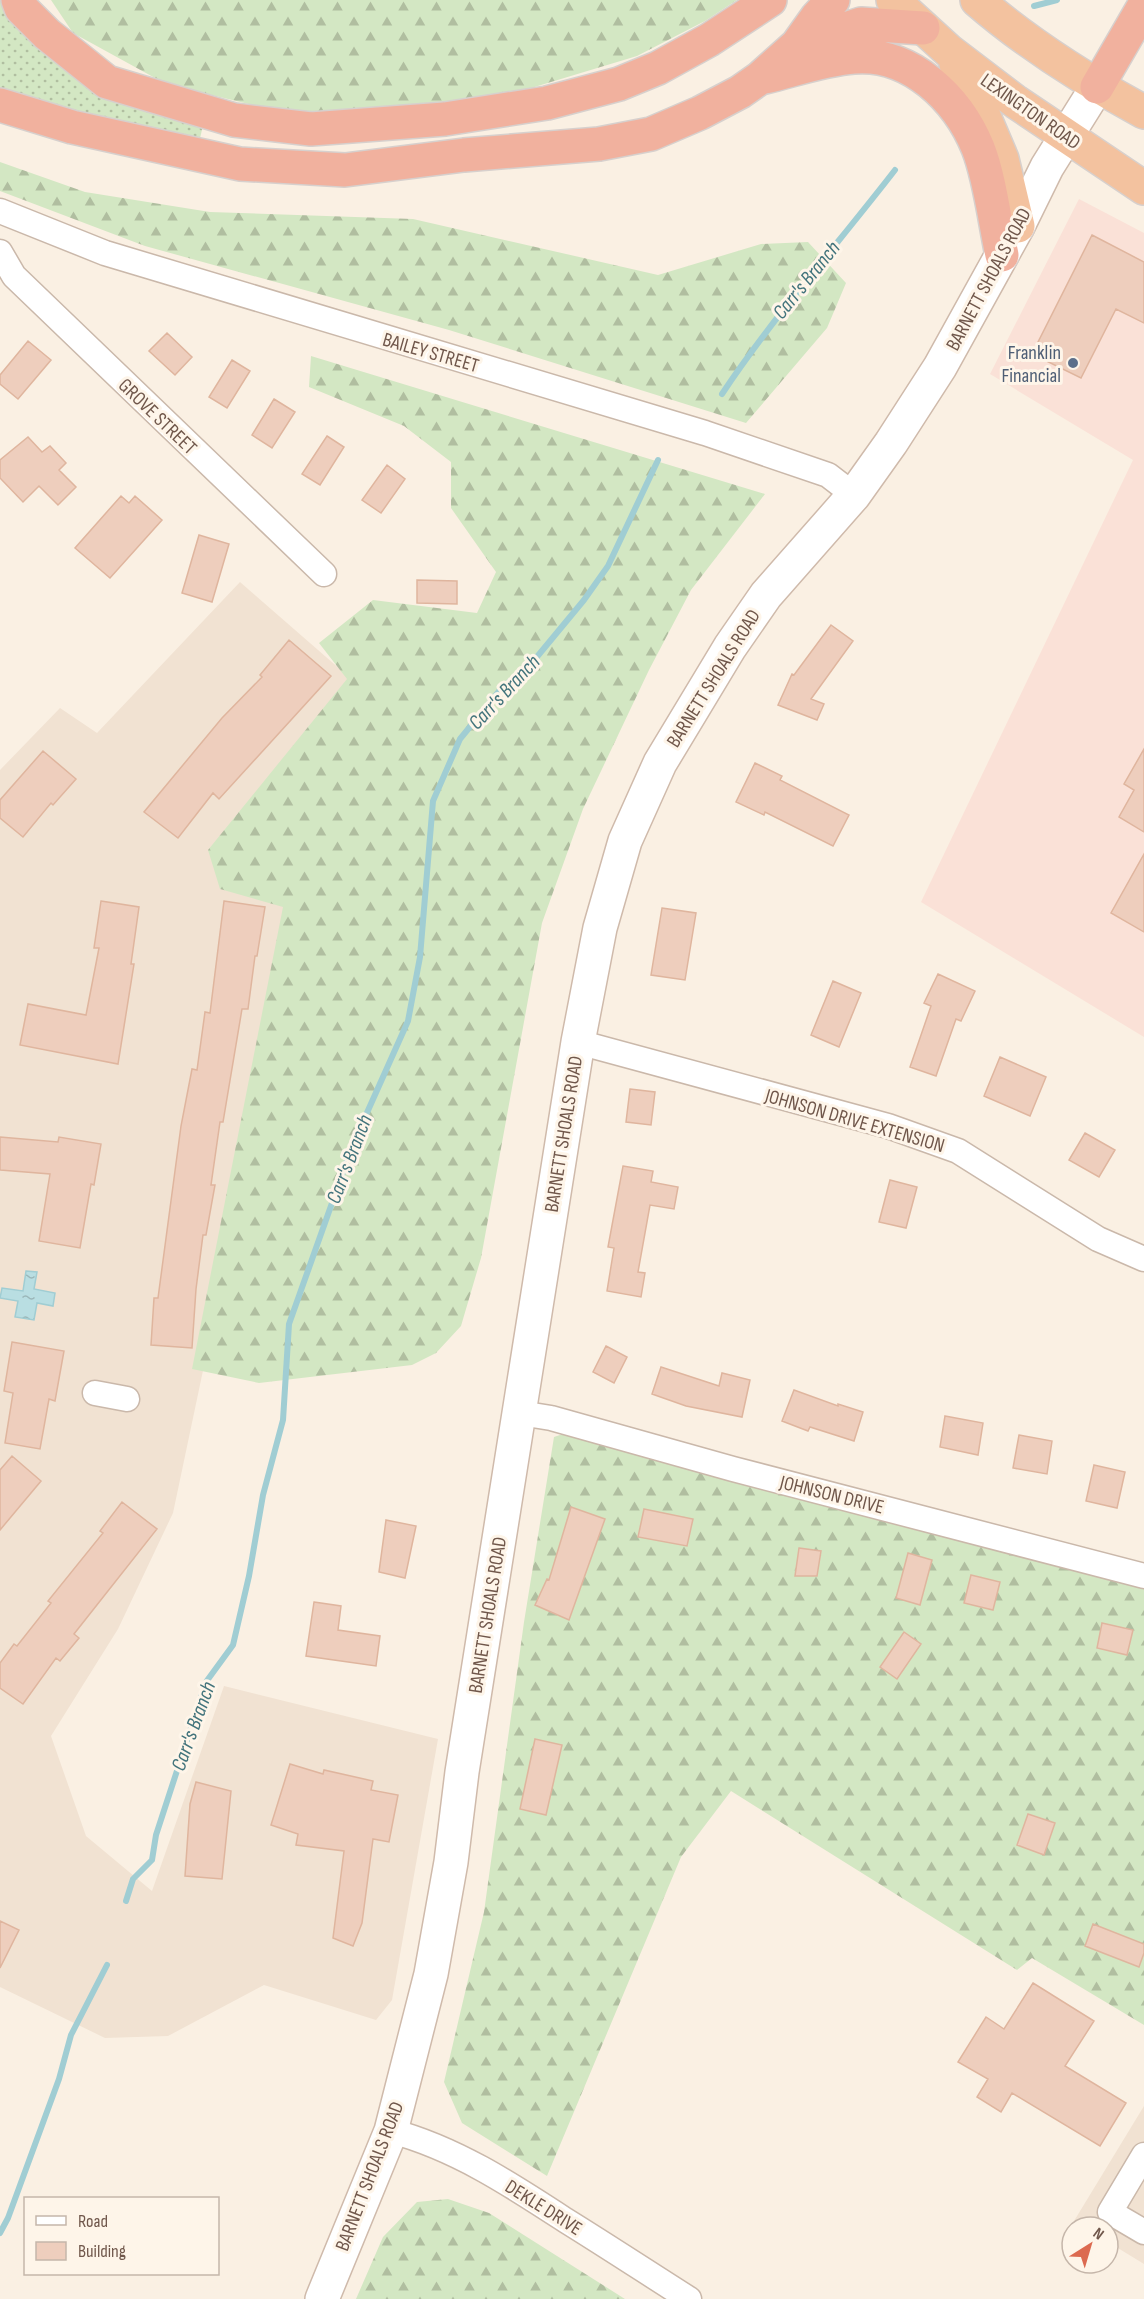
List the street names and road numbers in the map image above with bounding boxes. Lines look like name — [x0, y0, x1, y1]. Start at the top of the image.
street label: LEXINGTON ROAD — [976, 69, 1085, 155]
street label: BARNETT SHOALS ROAD — [941, 204, 1037, 355]
street label: BAILEY STREET — [380, 328, 482, 378]
street label: GROVE STREET — [113, 373, 201, 460]
street label: BARNETT SHOALS ROAD — [662, 605, 766, 752]
street label: BARNETT SHOALS ROAD — [540, 1054, 588, 1214]
street label: JOHNSON DRIVE EXTENSION — [761, 1084, 947, 1158]
street label: JOHNSON DRIVE — [776, 1470, 886, 1519]
street label: BARNETT SHOALS ROAD — [464, 1535, 512, 1695]
street label: BARNETT SHOALS ROAD — [330, 2098, 409, 2254]
street label: DEKLE DRIVE — [501, 2175, 586, 2241]

